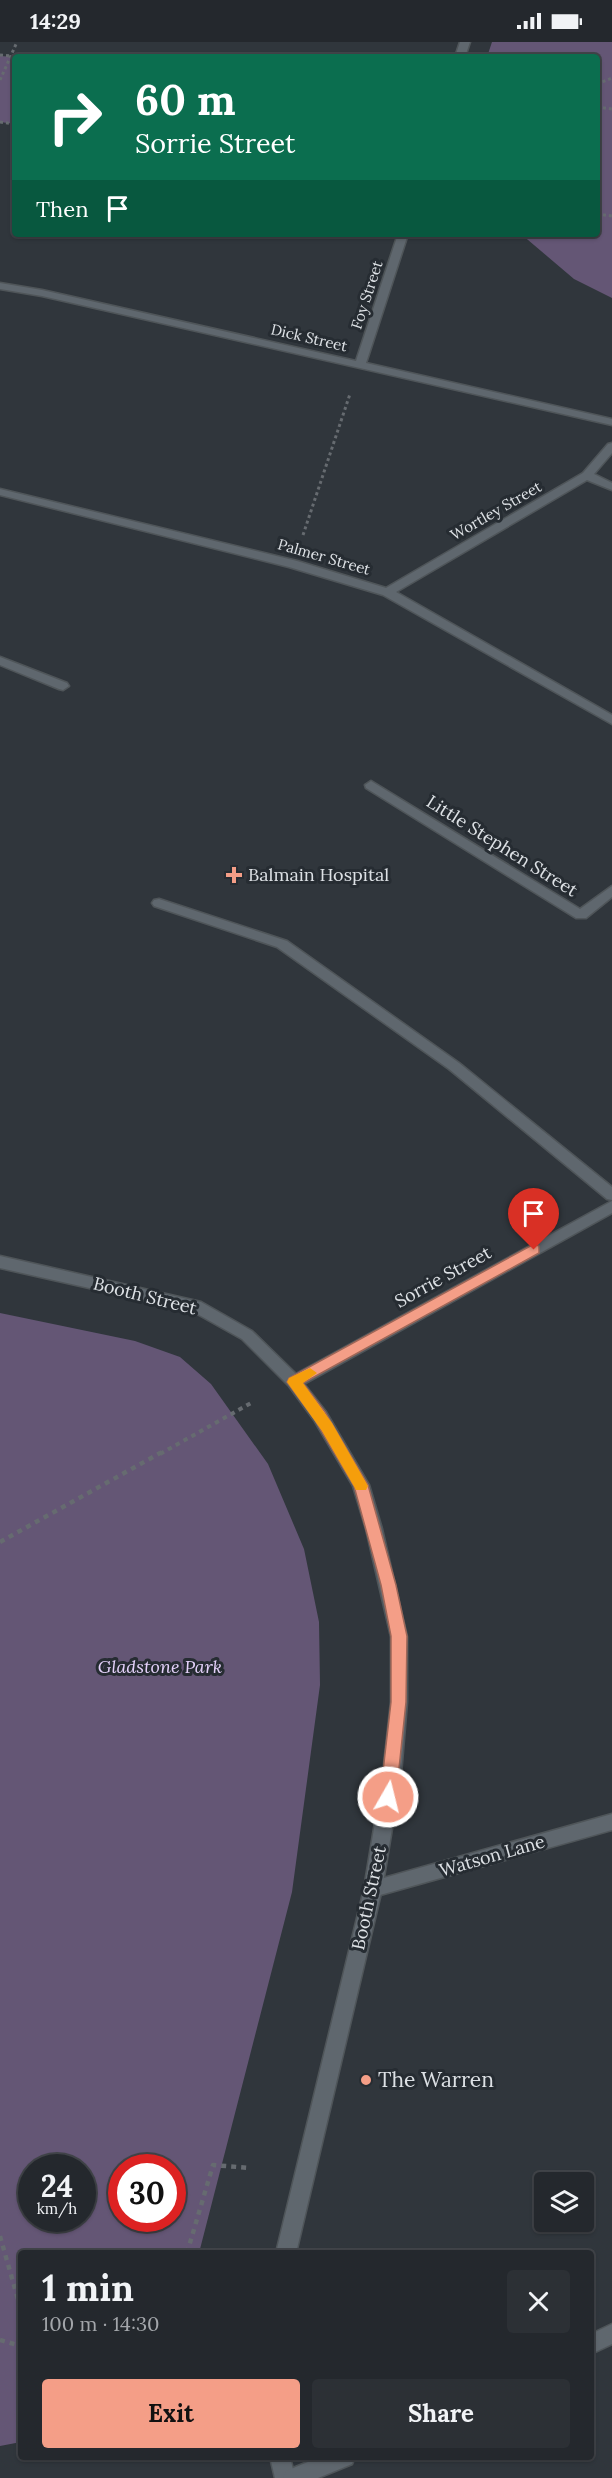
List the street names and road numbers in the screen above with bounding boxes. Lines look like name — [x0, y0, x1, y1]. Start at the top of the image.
street label: Foy Street — [347, 258, 387, 332]
street label: Dick Street — [269, 319, 349, 356]
street label: Wortley Street — [447, 477, 545, 544]
street label: Palmer Street — [276, 534, 373, 579]
street label: Little Stephen Street — [422, 790, 582, 901]
street label: Sorrie Street — [390, 1241, 495, 1313]
street label: Booth Street — [91, 1272, 199, 1319]
street label: Watson Lane — [436, 1829, 547, 1882]
street label: Booth Street — [346, 1844, 391, 1952]

